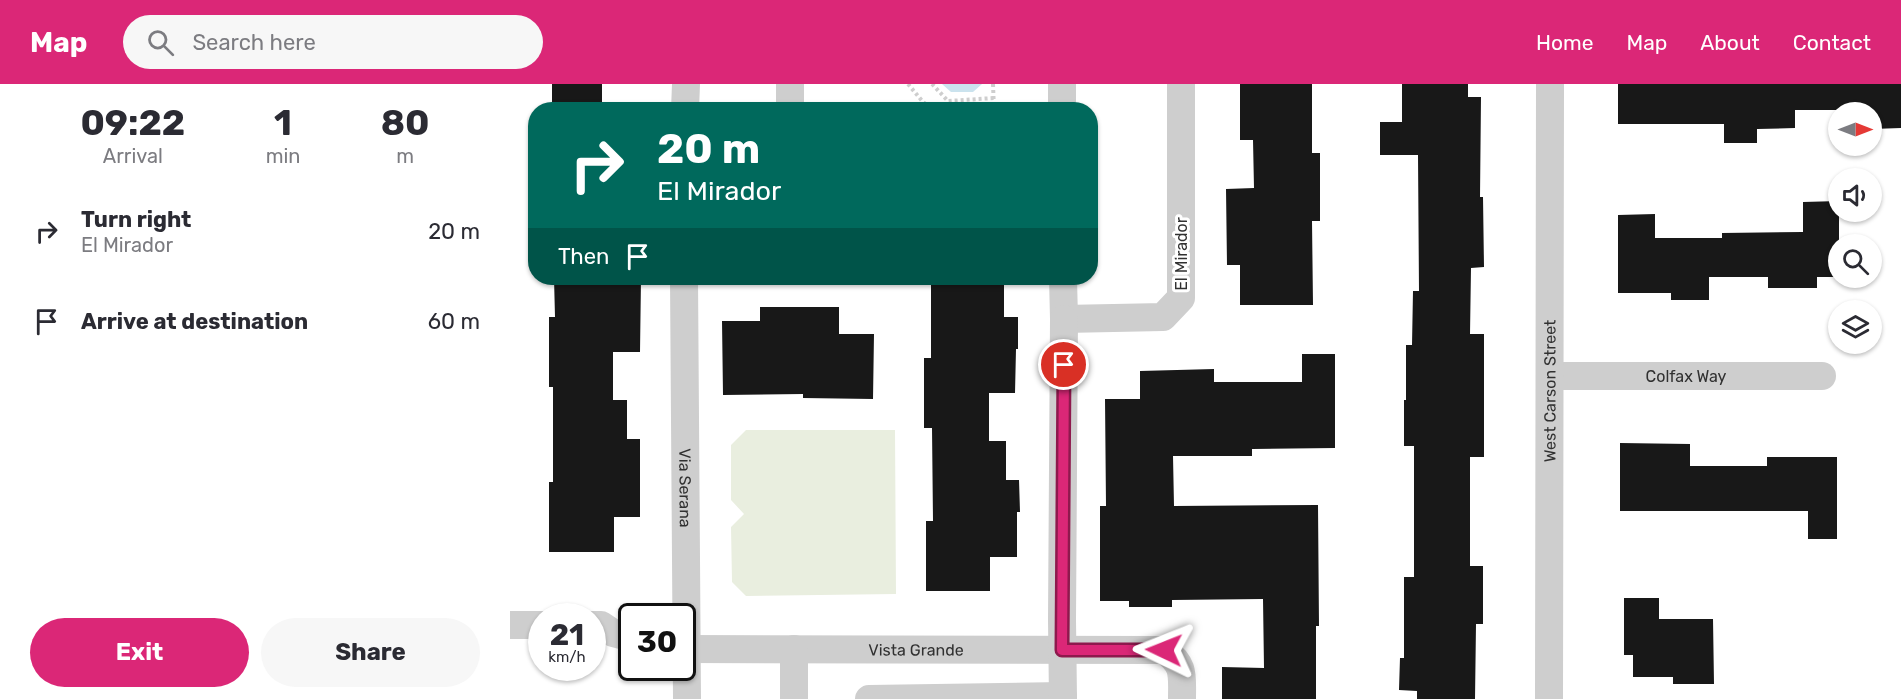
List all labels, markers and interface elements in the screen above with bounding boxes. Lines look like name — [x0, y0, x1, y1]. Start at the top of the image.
search box — [123, 15, 543, 69]
text: Map — [30, 26, 87, 59]
icon: search — [144, 26, 177, 59]
text: Search here — [192, 29, 316, 56]
text: Home — [1536, 30, 1593, 55]
text: Map — [1626, 30, 1667, 55]
text: About — [1700, 30, 1760, 55]
text: Contact — [1793, 30, 1871, 55]
text: 09:22 — [80, 101, 185, 144]
text: 1 — [274, 101, 292, 144]
text: 80 — [381, 101, 430, 144]
north arrow — [1828, 102, 1882, 156]
map controls — [1828, 102, 1882, 354]
text: 20 m — [657, 124, 760, 174]
icon: right — [558, 126, 636, 204]
text: Arrival — [103, 144, 163, 168]
text: min — [266, 144, 300, 168]
text: m — [396, 144, 414, 168]
button: sound — [1828, 168, 1882, 222]
text: El Mirador — [657, 175, 781, 207]
text: Turn right — [81, 206, 191, 233]
icon: right — [30, 215, 63, 248]
street label: El Mirador — [1172, 217, 1191, 291]
text: 20 m — [428, 218, 480, 245]
text: El Mirador — [81, 233, 173, 257]
button: search — [1828, 234, 1882, 288]
icon: arrive — [621, 240, 654, 273]
text: Then — [558, 243, 609, 270]
button: layers — [1828, 300, 1882, 354]
icon: arrive — [30, 305, 63, 338]
text: Arrive at destination — [81, 308, 308, 335]
text: 60 m — [428, 308, 480, 335]
street label: West Carson Street — [1540, 320, 1560, 462]
pin — [1038, 339, 1089, 390]
icon: arrive — [1047, 348, 1080, 381]
street label: Colfax Way — [1646, 367, 1727, 386]
street label: Via Serana — [675, 448, 695, 528]
speed limit sign: 30 — [618, 603, 696, 681]
text: 21 — [550, 617, 584, 653]
button: Exit — [30, 618, 249, 687]
button: Share — [261, 618, 480, 687]
position arrow — [1132, 618, 1196, 682]
street label: Vista Grande — [868, 640, 964, 660]
text: km/h — [548, 648, 586, 666]

